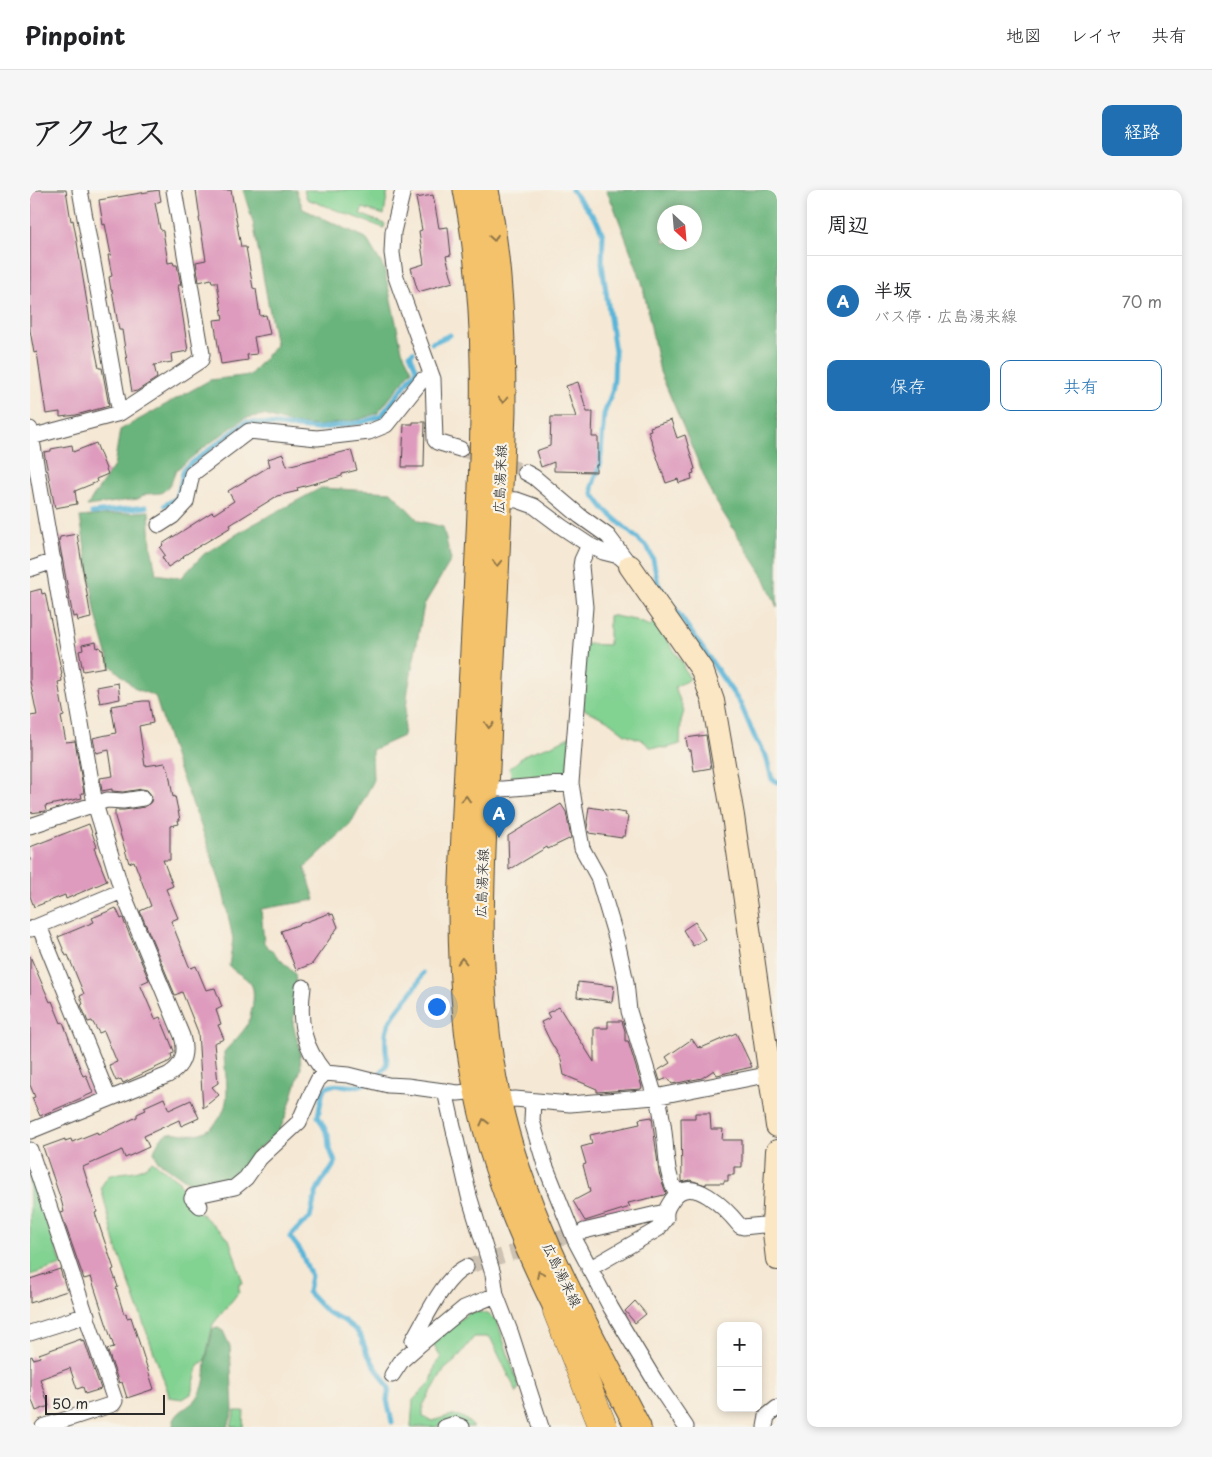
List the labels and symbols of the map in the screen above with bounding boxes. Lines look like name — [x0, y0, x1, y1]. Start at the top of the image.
north arrow — [657, 205, 702, 250]
one-way arrow — [488, 234, 499, 242]
one-way arrow — [498, 396, 508, 404]
street label: 広島湯来線 — [488, 444, 511, 514]
one-way arrow — [491, 559, 502, 567]
one-way arrow — [483, 721, 494, 729]
one-way arrow — [460, 795, 471, 803]
pin: A — [483, 797, 515, 838]
street label: 広島湯来線 — [470, 848, 493, 918]
one-way arrow — [456, 957, 467, 965]
your location — [424, 994, 450, 1020]
one-way arrow — [479, 1117, 490, 1126]
street label: 広島湯来線 — [538, 1239, 587, 1311]
one-way arrow — [536, 1270, 546, 1279]
scale bar — [45, 1392, 165, 1415]

